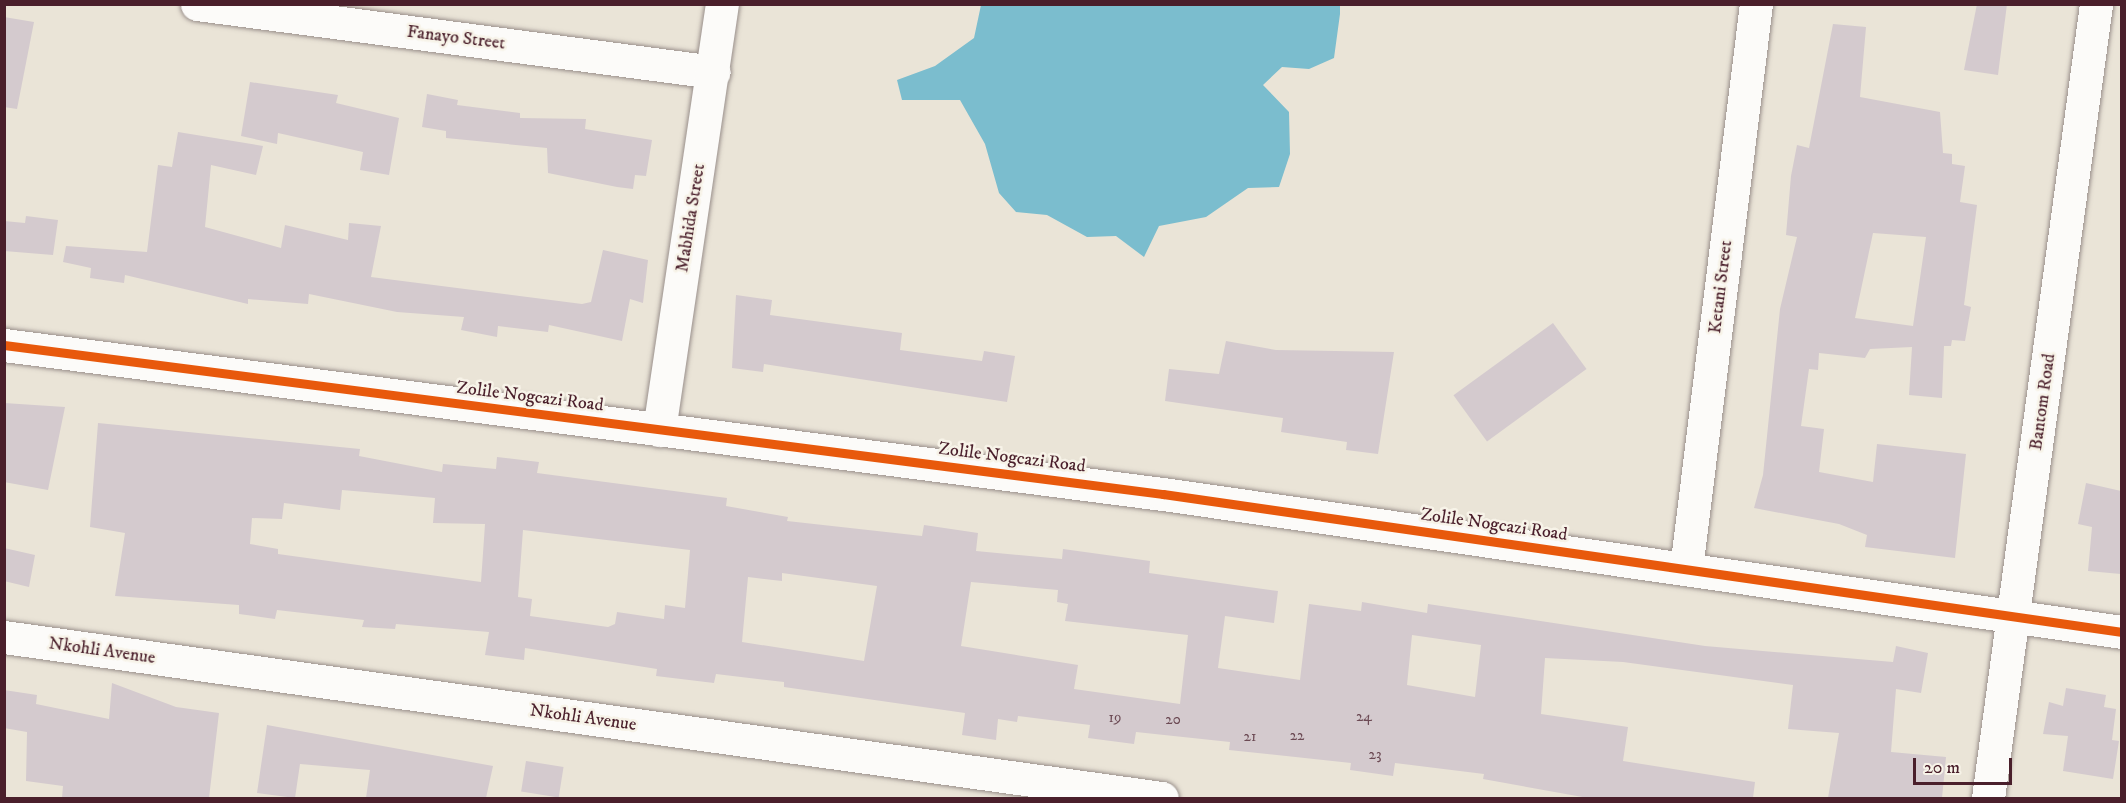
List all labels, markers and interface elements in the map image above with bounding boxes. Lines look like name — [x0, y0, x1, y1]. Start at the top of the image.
street label: Fanayo Street — [406, 21, 506, 55]
street label: Mabhida Street — [672, 162, 710, 274]
street label: Ketani Street — [1705, 239, 1737, 335]
street label: Bantom Road — [2026, 352, 2060, 452]
street label: Zolile Nogcazi Road — [455, 377, 605, 417]
street label: Zolile Nogcazi Road — [937, 438, 1087, 478]
street label: Zolile Nogcazi Road — [1419, 504, 1569, 546]
street label: Nkohli Avenue — [47, 633, 157, 669]
street label: Nkohli Avenue — [528, 700, 638, 736]
house number: 24 — [1356, 708, 1372, 726]
house number: 19 — [1109, 709, 1121, 727]
house number: 20 — [1165, 711, 1181, 729]
house number: 22 — [1290, 727, 1304, 745]
house number: 21 — [1244, 728, 1256, 746]
house number: 23 — [1369, 746, 1381, 764]
scale bar — [1916, 746, 2015, 784]
text: 20 m — [1924, 757, 1960, 779]

